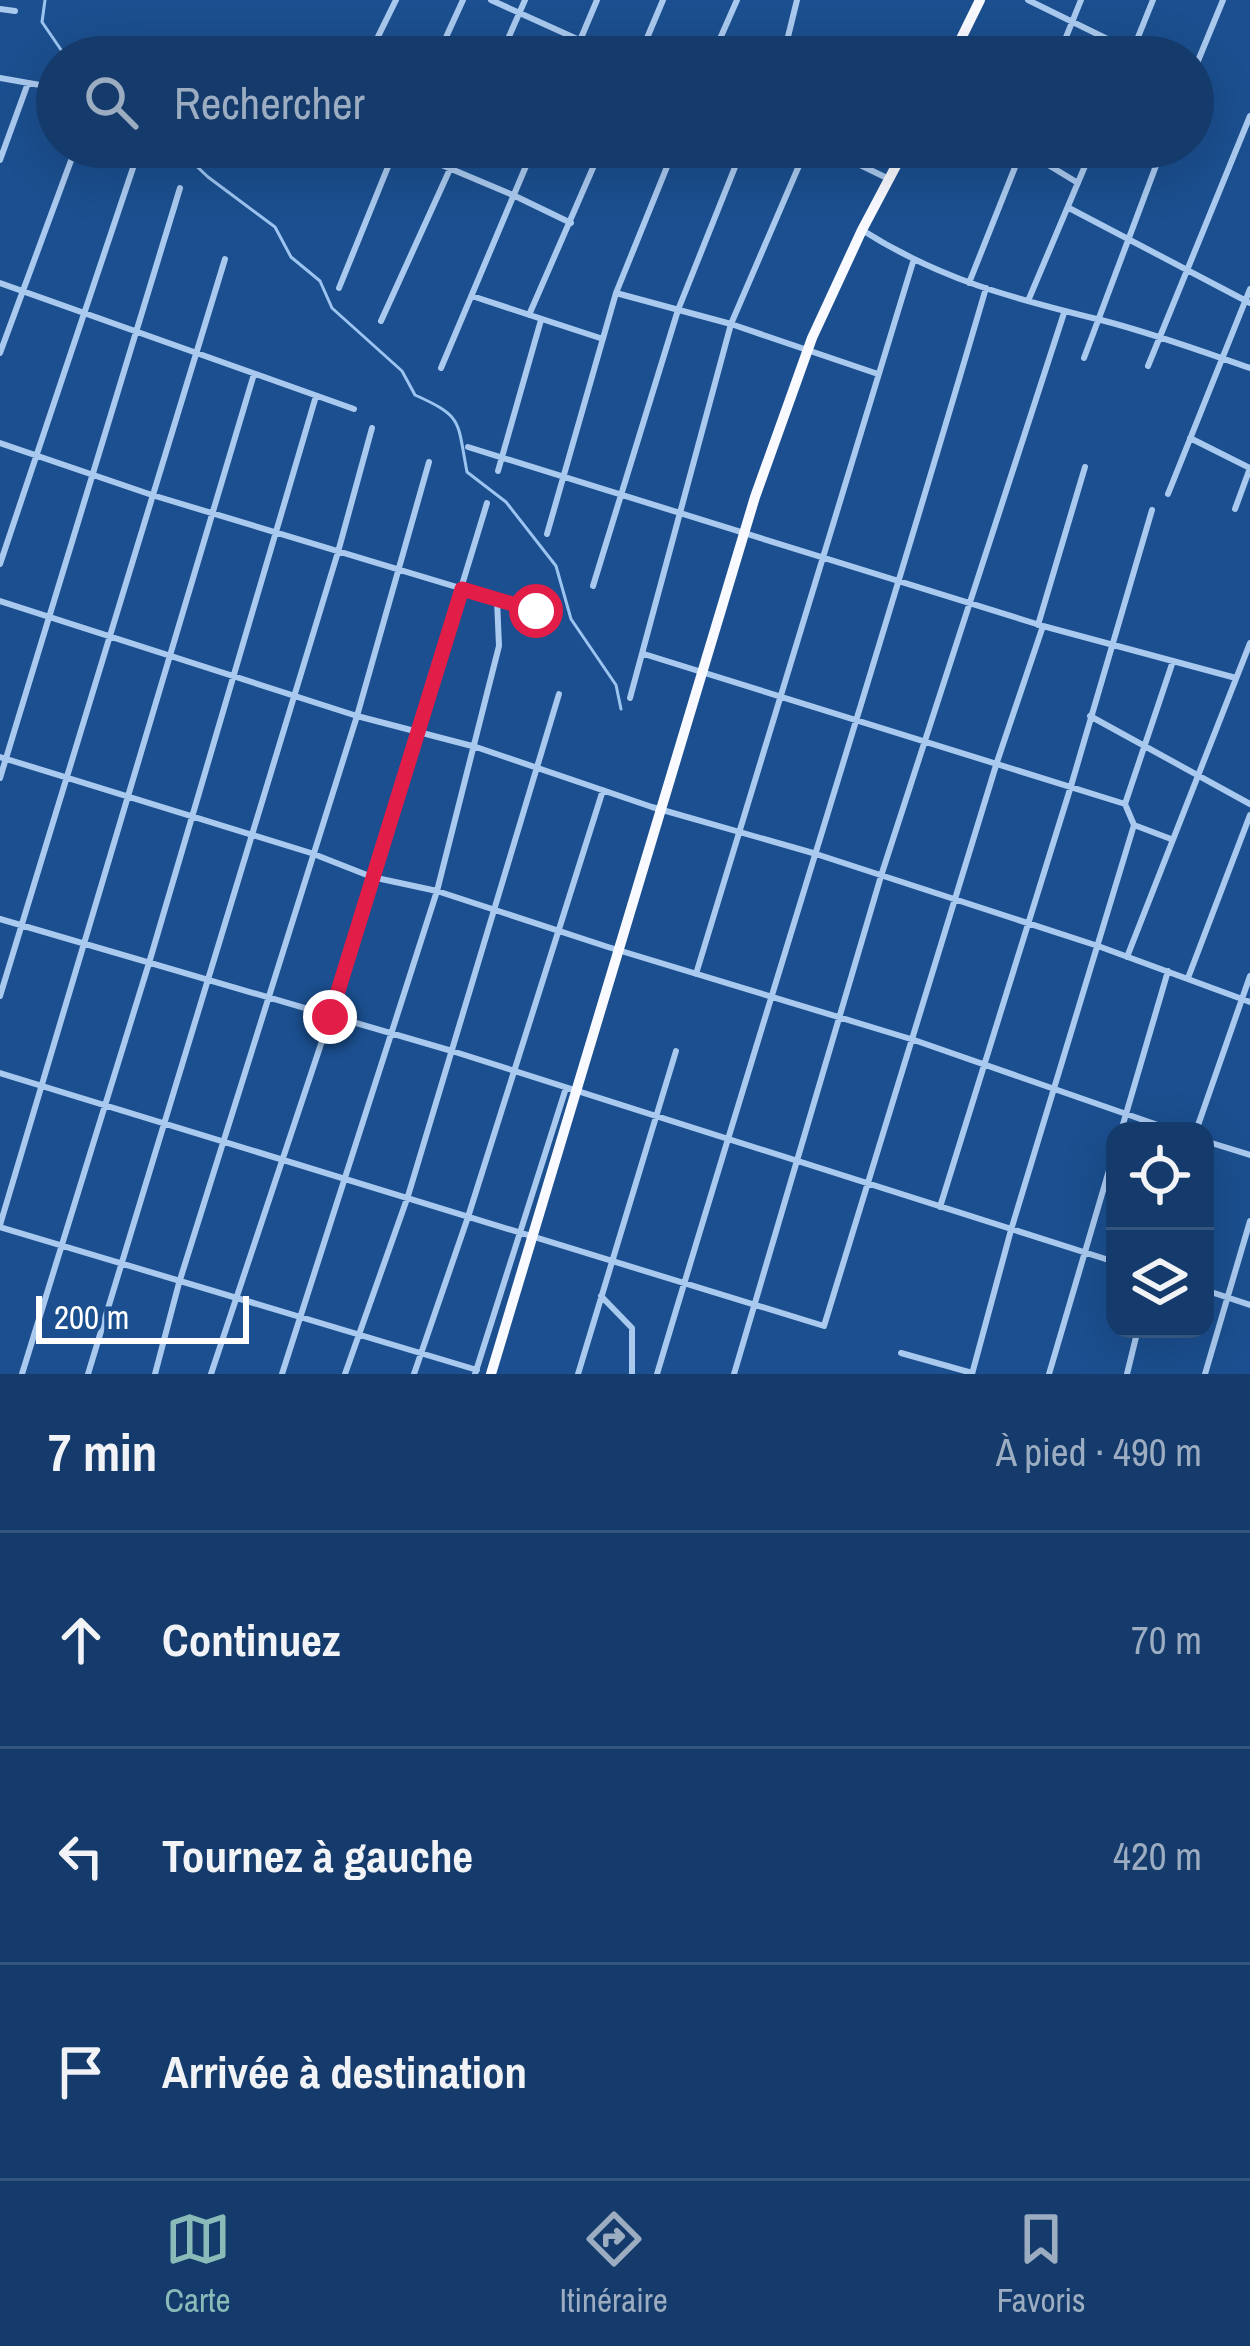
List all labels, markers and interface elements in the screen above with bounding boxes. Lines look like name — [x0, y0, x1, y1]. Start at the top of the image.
search box — [36, 36, 1214, 168]
icon: search — [78, 69, 144, 135]
text: Rechercher — [174, 72, 365, 133]
route start — [509, 584, 563, 638]
route end — [303, 990, 357, 1044]
map controls — [1106, 1122, 1214, 1338]
button: locate — [1106, 1122, 1214, 1230]
button: layers — [1106, 1230, 1214, 1338]
scale bar — [36, 1290, 249, 1343]
text: 200 m — [54, 1295, 129, 1339]
text: 7 min — [48, 1418, 157, 1487]
text: À pied · 490 m — [996, 1426, 1202, 1478]
icon: ahead — [48, 1607, 114, 1673]
text: Continuez — [162, 1609, 340, 1670]
text: 70 m — [1131, 1614, 1202, 1666]
icon: left — [48, 1823, 114, 1889]
text: Tournez à gauche — [162, 1825, 473, 1886]
text: 420 m — [1113, 1830, 1202, 1882]
icon: arrive — [48, 2039, 114, 2105]
text: Arrivée à destination — [162, 2041, 527, 2102]
tab: Carte — [164, 2206, 231, 2322]
tab: Itinéraire — [559, 2206, 668, 2322]
tab: Favoris — [997, 2206, 1086, 2322]

